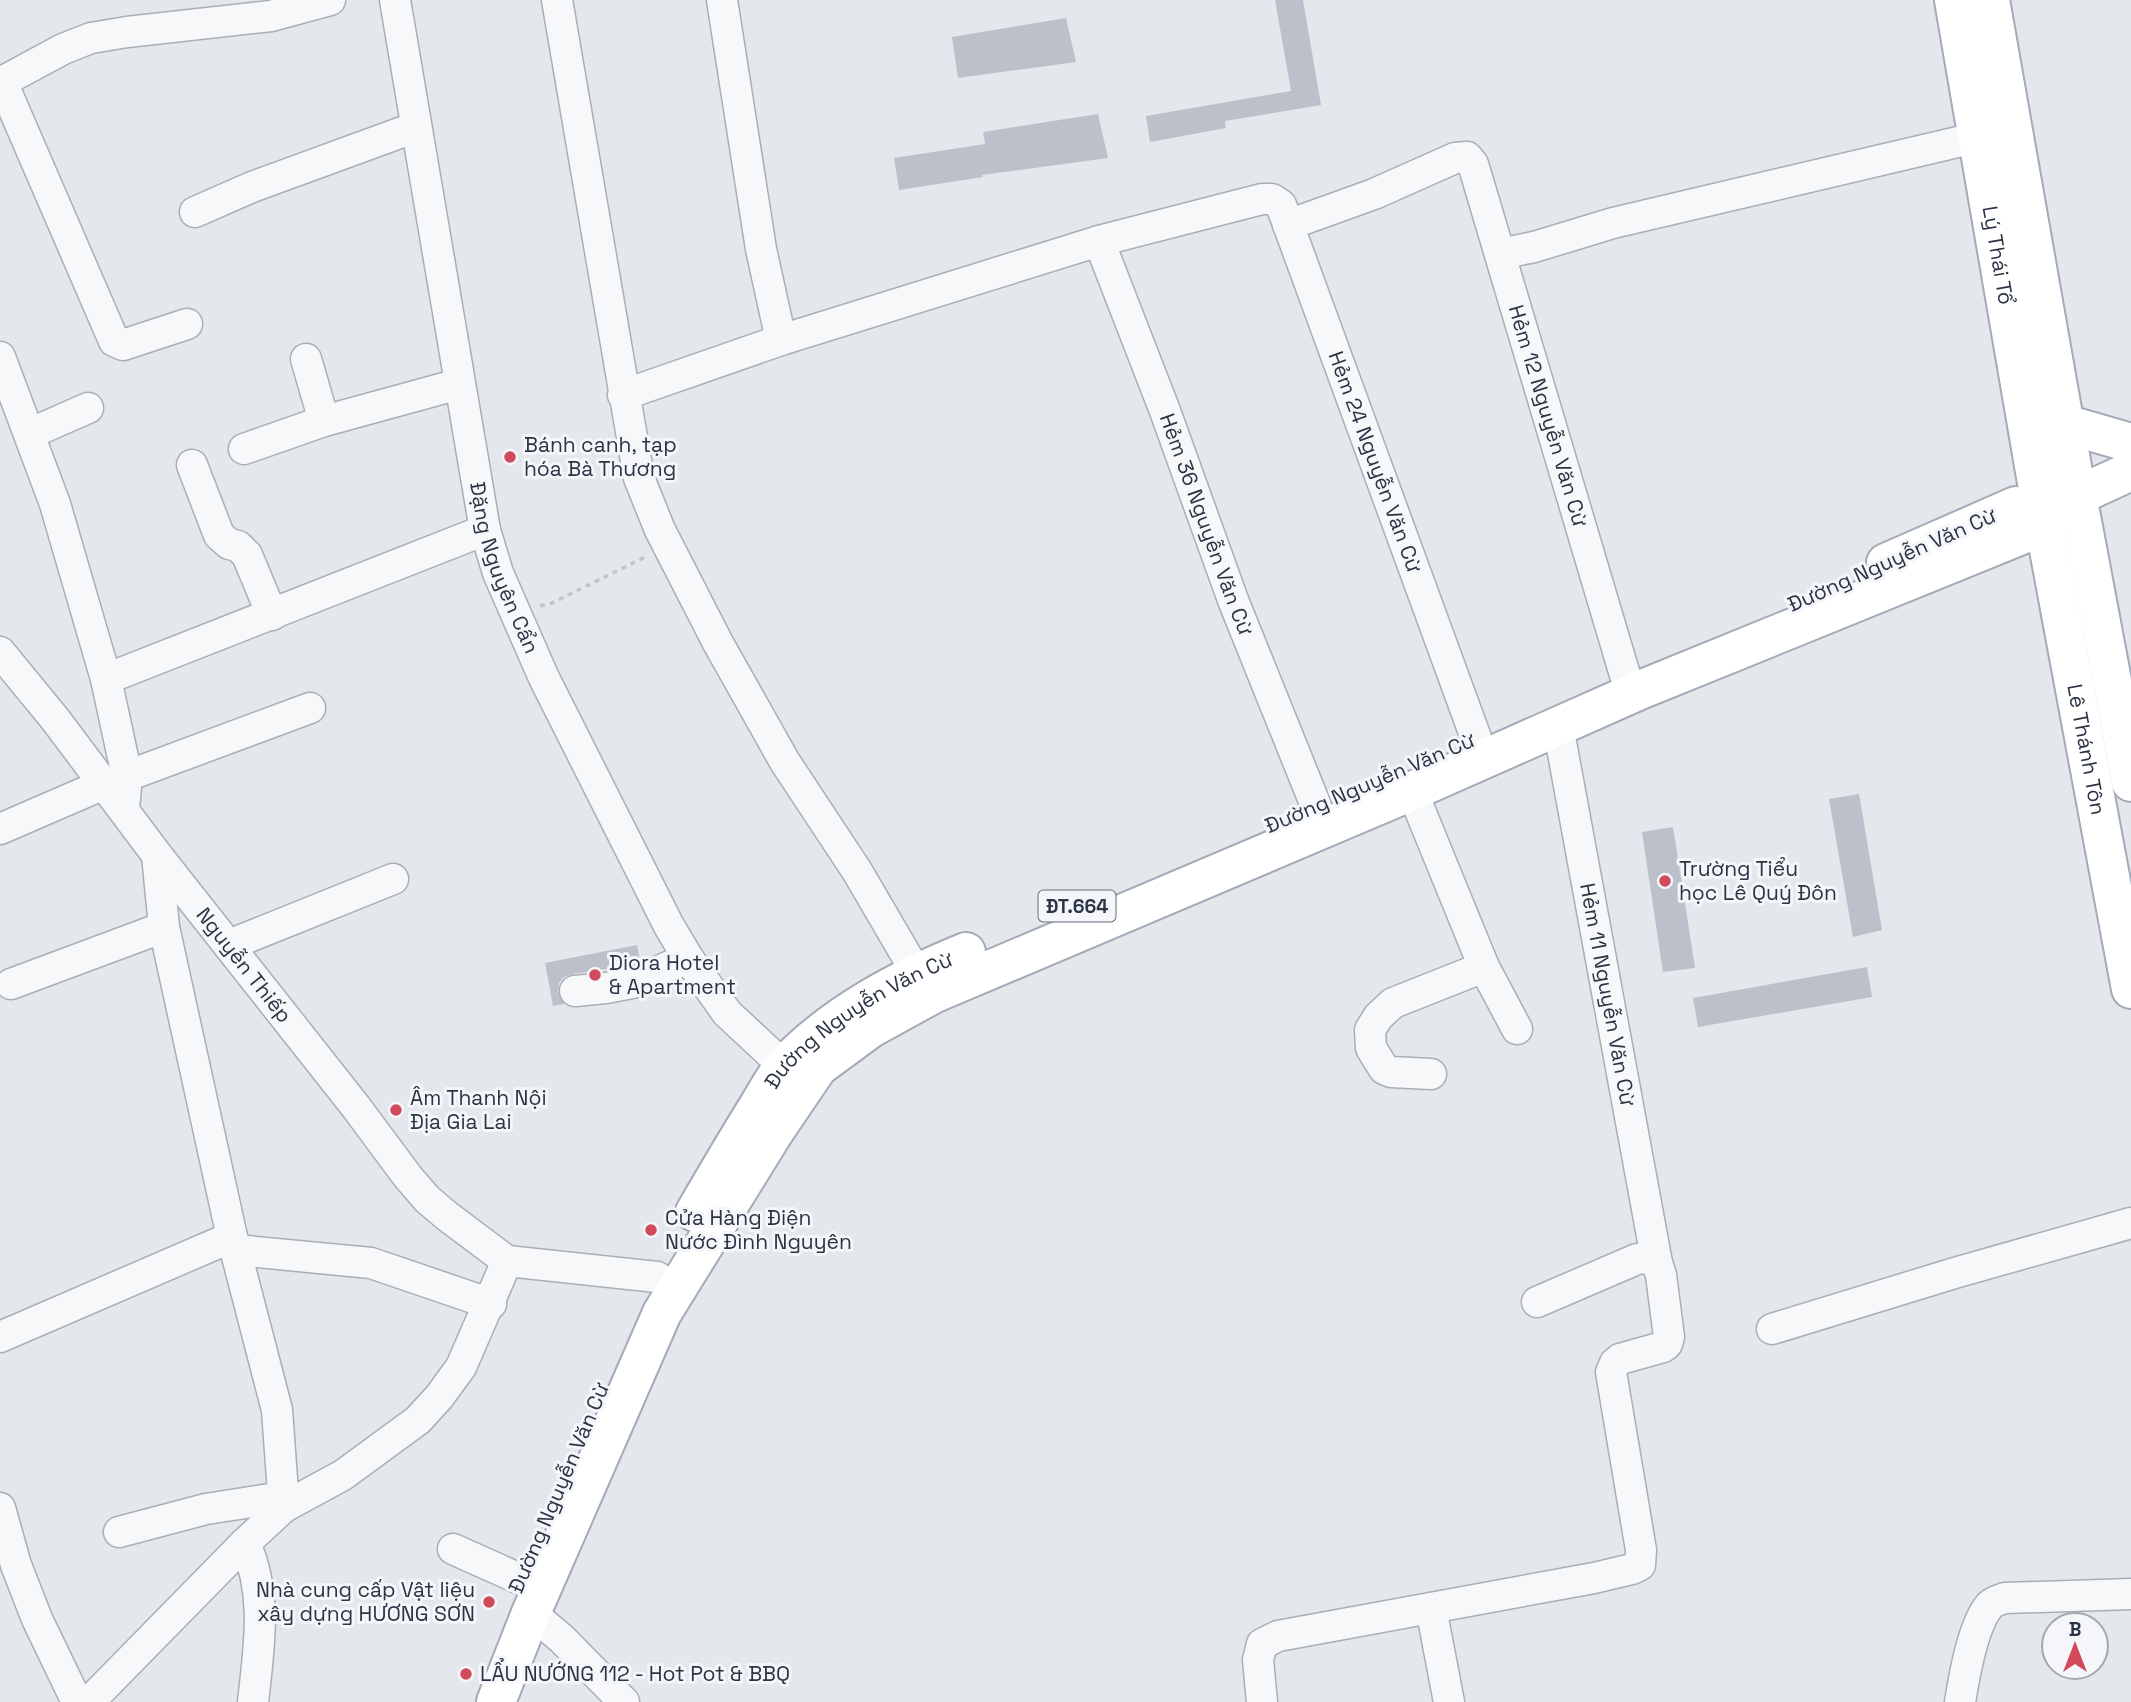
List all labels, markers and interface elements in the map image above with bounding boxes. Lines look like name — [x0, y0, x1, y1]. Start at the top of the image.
street label: Lý Thái Tổ — [1977, 204, 2020, 307]
street label: Hẻm 12 Nguyễn Văn Cừ — [1503, 301, 1594, 530]
street label: Hẻm 24 Nguyễn Văn Cừ — [1323, 347, 1428, 576]
street label: Hẻm 36 Nguyễn Văn Cừ — [1154, 410, 1260, 639]
place label: Bánh canh, tạp hóa Bà Thương — [524, 431, 677, 482]
marker: Bánh canh, tạp hóa Bà Thương — [502, 449, 518, 465]
street label: Đặng Nguyên Cẩn — [464, 480, 546, 657]
street label: Đường Nguyễn Văn Cừ — [1783, 501, 2001, 618]
street label: Lê Thánh Tôn — [2061, 682, 2112, 817]
street label: Đường Nguyễn Văn Cừ — [1261, 726, 1479, 839]
place label: Trường Tiểu học Lê Quý Đôn — [1679, 855, 1837, 906]
marker: Trường Tiểu học Lê Quý Đôn — [1657, 873, 1673, 889]
street label: Hẻm 11 Nguyễn Văn Cừ — [1574, 881, 1642, 1108]
road number: ĐT.664 — [1038, 890, 1116, 922]
street label: Nguyễn Thiếp — [190, 902, 298, 1028]
street label: Đường Nguyễn Văn Cừ — [758, 945, 957, 1093]
place label: Diora Hotel & Apartment — [609, 949, 736, 1000]
marker: Diora Hotel & Apartment — [587, 967, 603, 983]
place label: Âm Thanh Nội Địa Gia Lai — [410, 1084, 547, 1135]
marker: Âm Thanh Nội Địa Gia Lai — [388, 1102, 404, 1118]
place label: Cửa Hàng Điện Nước Đình Nguyên — [665, 1204, 852, 1255]
marker: Cửa Hàng Điện Nước Đình Nguyên — [643, 1222, 659, 1238]
street label: Đường Nguyễn Văn Cừ — [502, 1379, 615, 1597]
place label: Nhà cung cấp Vật liệu xây dựng HƯƠNG SƠN — [256, 1576, 475, 1627]
marker: Nhà cung cấp Vật liệu xây dựng HƯƠNG SƠN — [481, 1594, 497, 1610]
north arrow — [2040, 1611, 2110, 1681]
text: B — [2069, 1617, 2081, 1642]
place label: LẨU NƯỚNG 112 - Hot Pot & BBQ — [480, 1657, 790, 1687]
marker: LẨU NƯỚNG 112 - Hot Pot & BBQ — [458, 1666, 474, 1682]

